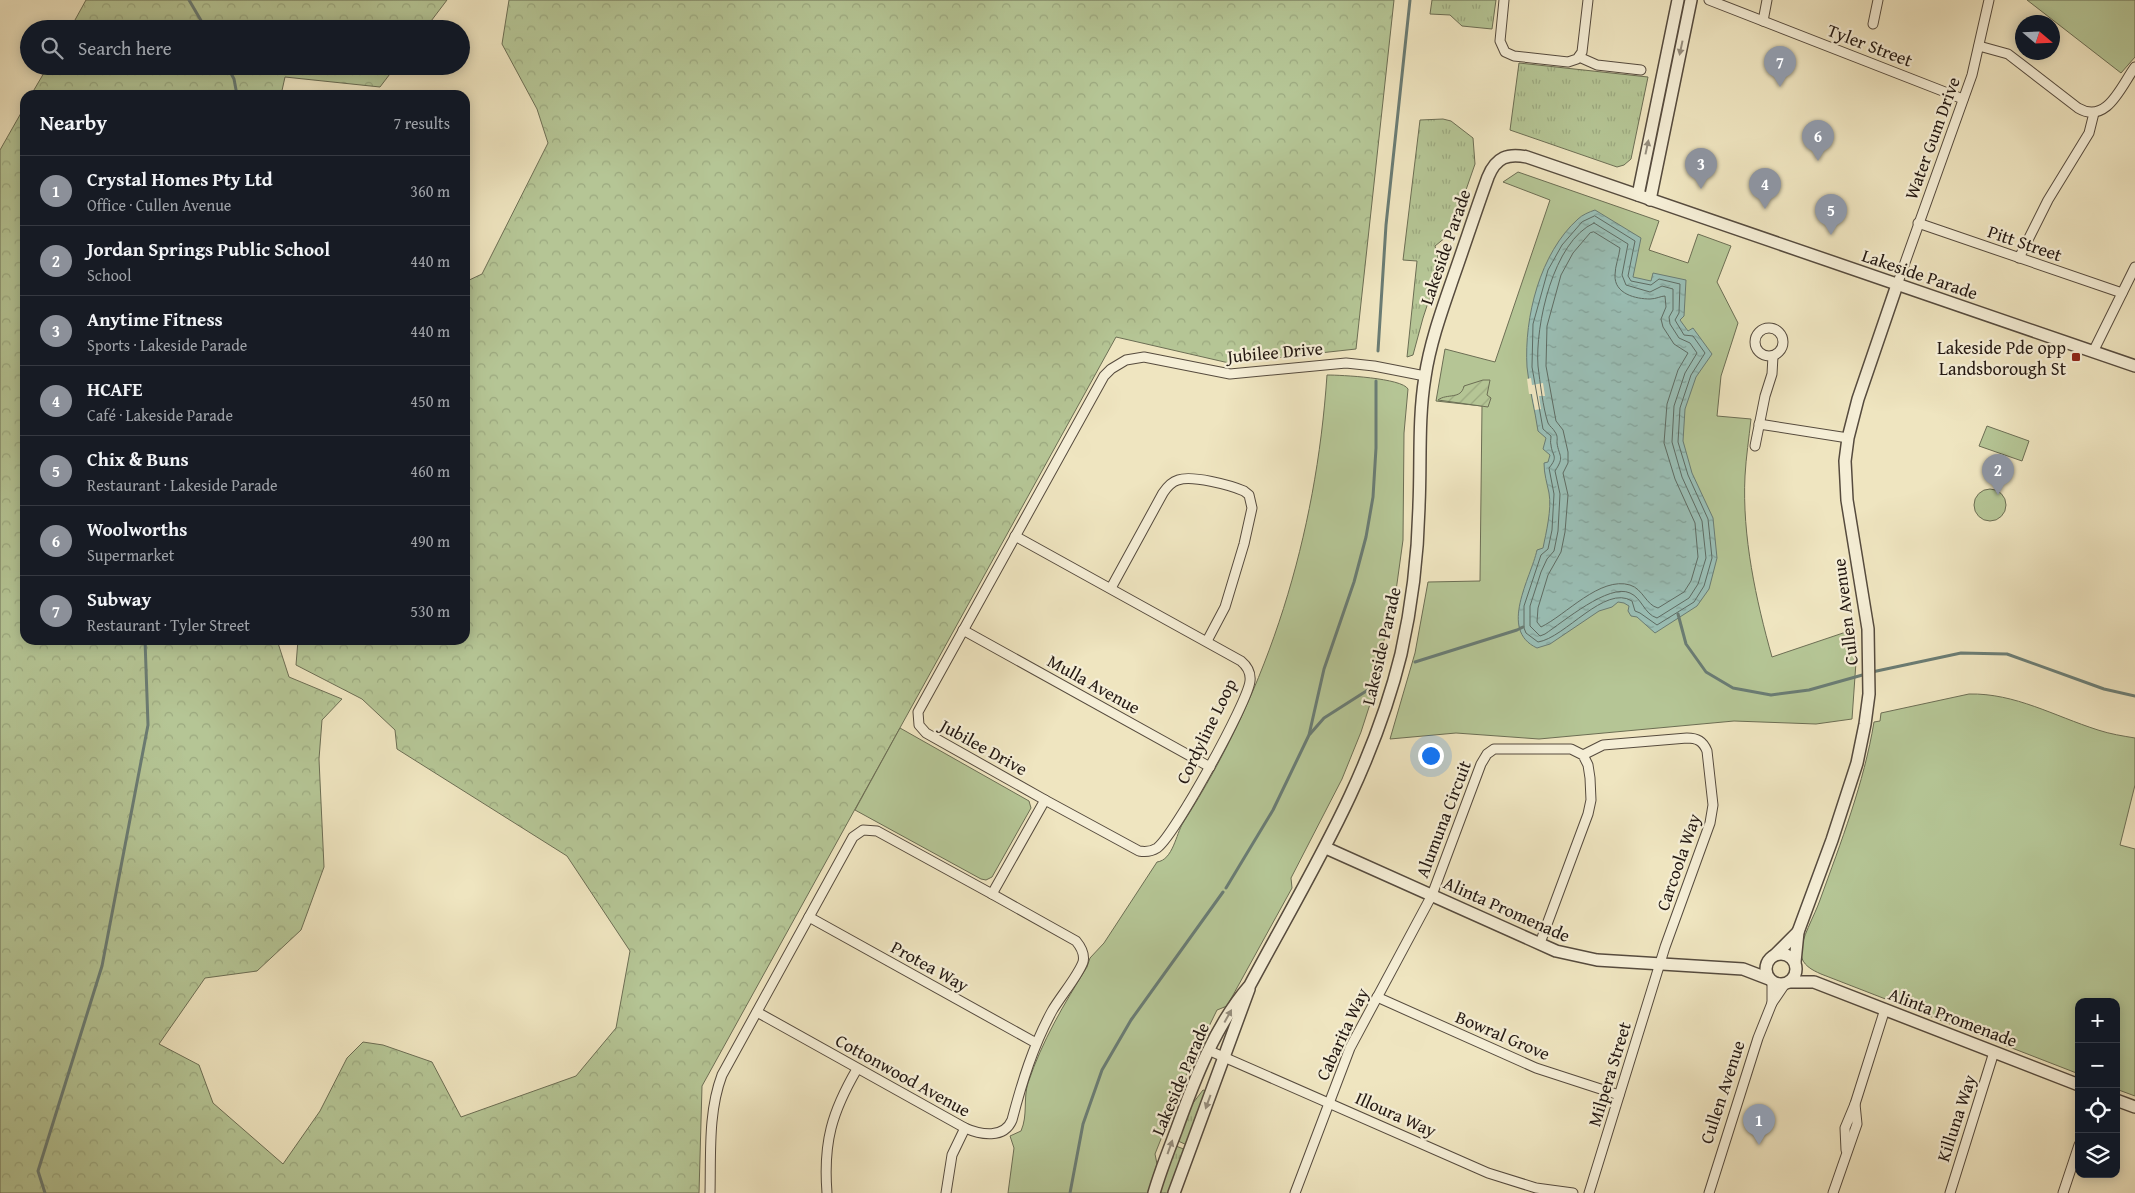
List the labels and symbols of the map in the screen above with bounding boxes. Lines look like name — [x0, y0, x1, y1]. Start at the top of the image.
north arrow — [2015, 15, 2060, 60]
street label: Tyler Street — [1823, 16, 1917, 74]
one-way arrow — [1677, 40, 1685, 55]
pin: 7 — [1764, 46, 1796, 87]
street label: Water Gum Drive — [1897, 73, 1967, 203]
pin: 6 — [1802, 120, 1834, 161]
one-way arrow — [1644, 139, 1652, 155]
pin: 3 — [1685, 148, 1717, 189]
pin: 4 — [1749, 168, 1781, 209]
street label: Lakeside Parade — [1413, 186, 1477, 308]
pin: 5 — [1815, 194, 1847, 235]
street label: Pitt Street — [1984, 218, 2066, 268]
street label: Lakeside Parade — [1859, 242, 1981, 306]
street label: Jubilee Drive — [1224, 334, 1324, 370]
place label: Lakeside Pde opp Landsborough St — [1937, 334, 2067, 382]
marker: Lakeside Pde opp Landsborough St — [2070, 351, 2082, 363]
pin: 2 — [1982, 454, 2014, 495]
street label: Cullen Avenue — [1825, 557, 1865, 667]
street label: Lakeside Parade — [1354, 584, 1408, 708]
street label: Mulla Avenue — [1043, 647, 1145, 721]
street label: Cordyline Loop — [1169, 673, 1243, 788]
street label: Jubilee Drive — [934, 711, 1033, 782]
your location — [1418, 743, 1444, 769]
street label: Alumuna Circuit — [1408, 756, 1478, 882]
street label: Carcoola Way — [1649, 810, 1707, 914]
street label: Alinta Promenade — [1439, 869, 1575, 949]
street label: Protea Way — [886, 934, 974, 999]
street label: Alinta Promenade — [1885, 980, 2021, 1054]
street label: Cabarita Way — [1309, 983, 1375, 1085]
street label: Bowral Grove — [1452, 1003, 1554, 1067]
one-way arrow — [1223, 1010, 1232, 1023]
street label: Lakeside Parade — [1144, 1018, 1216, 1140]
street label: Milpera Street — [1580, 1018, 1638, 1130]
street label: Cottonwood Avenue — [831, 1027, 975, 1123]
street label: Cullen Avenue — [1693, 1037, 1751, 1147]
street label: Killuna Way — [1929, 1071, 1983, 1165]
street label: Illoura Way — [1351, 1084, 1441, 1144]
one-way arrow — [1204, 1095, 1212, 1110]
pin: 1 — [1743, 1104, 1775, 1145]
one-way arrow — [1166, 1139, 1174, 1154]

